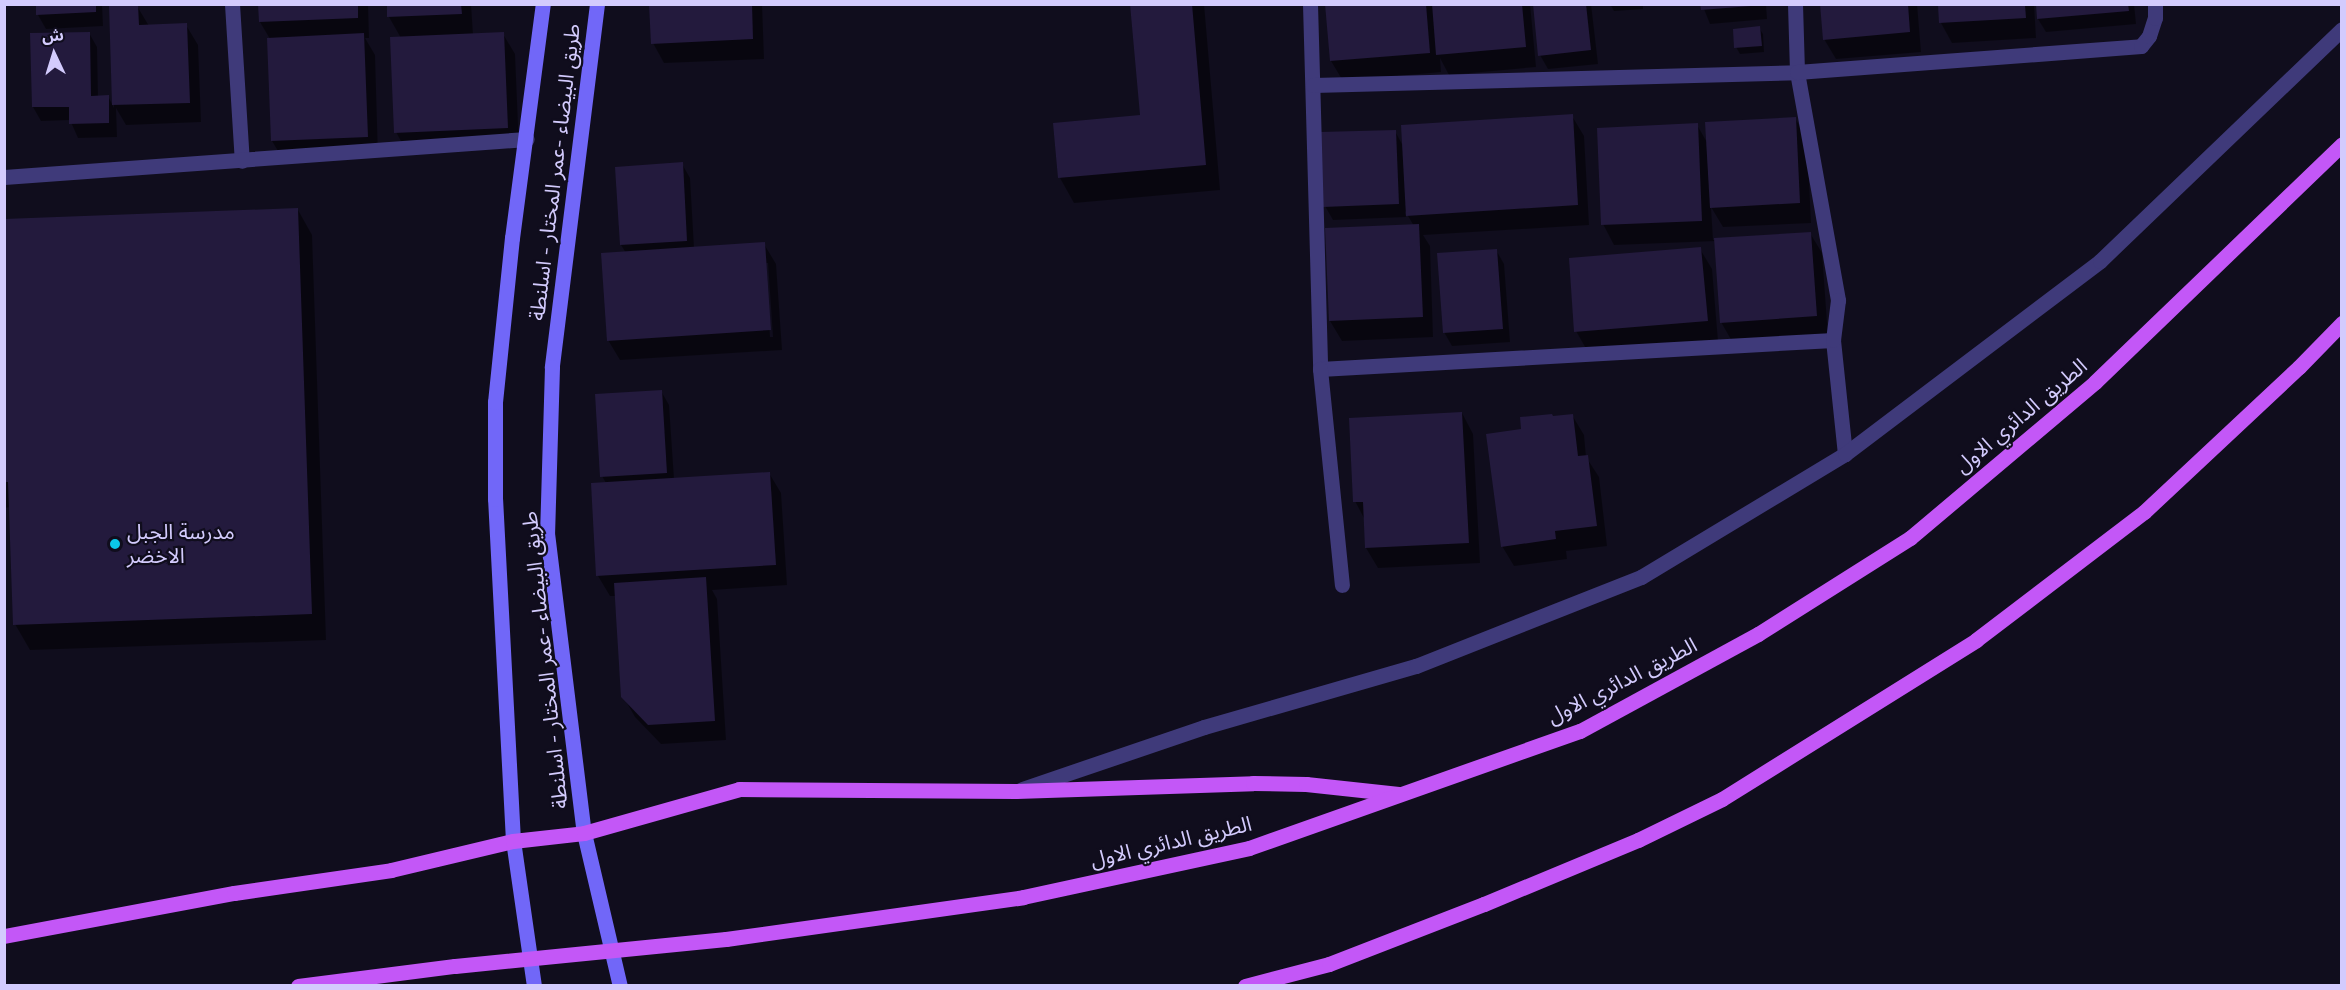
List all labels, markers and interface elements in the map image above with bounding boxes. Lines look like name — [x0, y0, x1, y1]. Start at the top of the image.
street label: طريق البيضاء -عمر المختار - اسلنطة — [524, 22, 586, 322]
north arrow — [24, 24, 84, 84]
text: ش — [41, 24, 64, 48]
street label: الطريق الدائري الاول — [1950, 353, 2092, 479]
street label: طريق البيضاء -عمر المختار - اسلنطة — [517, 510, 573, 810]
place label: مدرسة الجبل الاخضر — [127, 519, 235, 569]
marker: مدرسة الجبل الاخضر — [108, 537, 122, 551]
street label: الطريق الدائري الاول — [1543, 632, 1701, 730]
street label: الطريق الدائري الاول — [1088, 811, 1254, 873]

